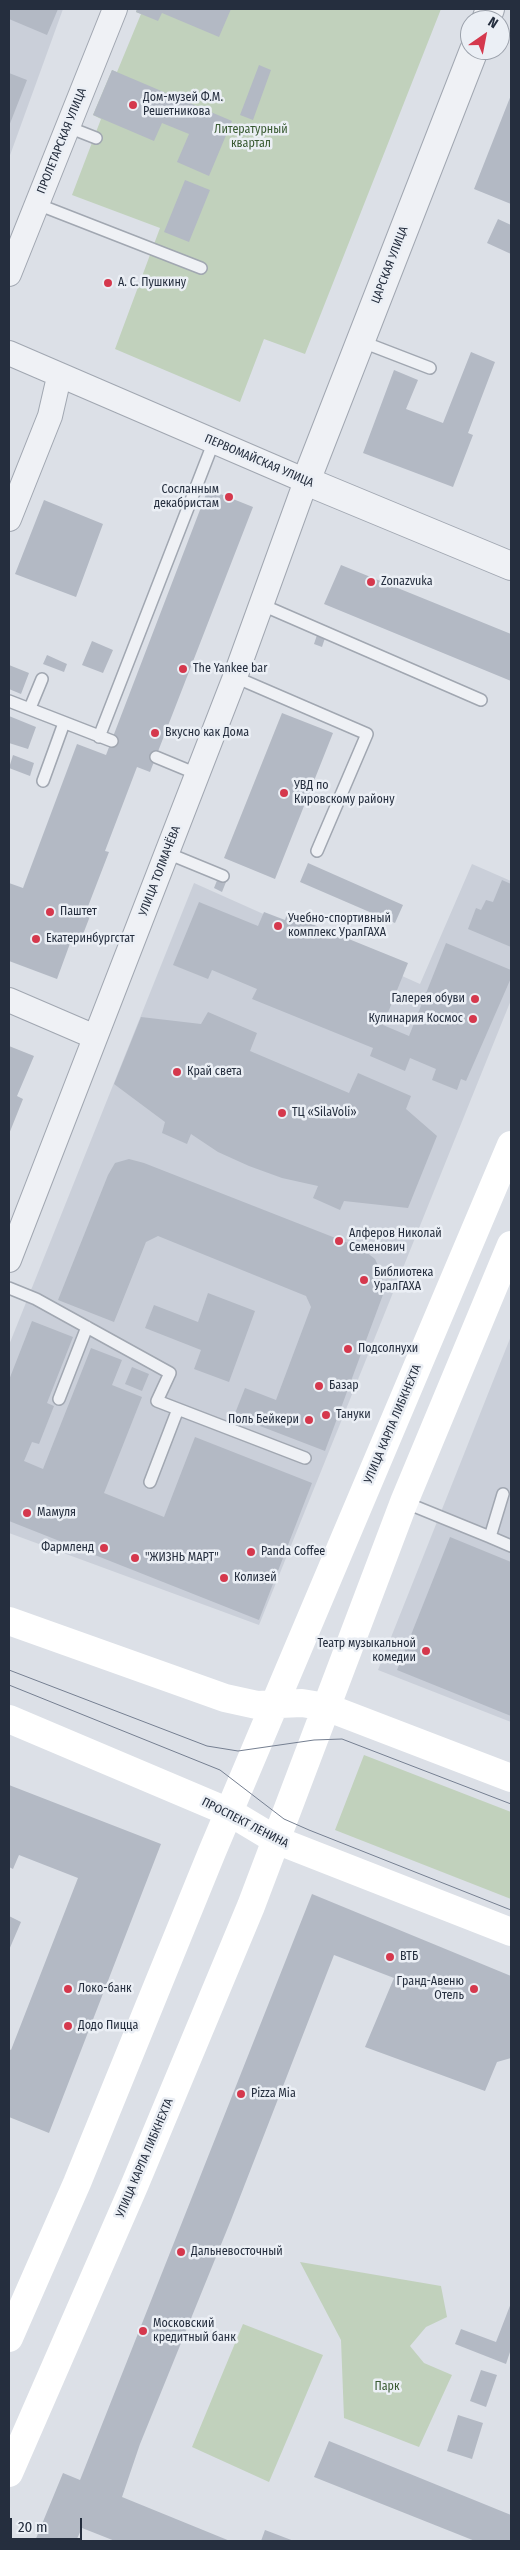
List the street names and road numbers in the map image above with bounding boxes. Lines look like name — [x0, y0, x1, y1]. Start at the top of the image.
street label: ПРОЛЕТАРСКАЯ УЛИЦА — [34, 86, 90, 196]
street label: ЦАРСКАЯ УЛИЦА — [369, 224, 411, 306]
street label: ПЕРВОМАЙСКАЯ УЛИЦА — [202, 432, 316, 490]
street label: УЛИЦА ТОЛМАЧЁВА — [136, 824, 184, 918]
street label: УЛИЦА КАРЛА ЛИБКНЕХТА — [361, 1362, 425, 1486]
street label: ПРОСПЕКТ ЛЕНИНА — [199, 1795, 291, 1851]
street label: УЛИЦА КАРЛА ЛИБКНЕХТА — [113, 2096, 177, 2220]

